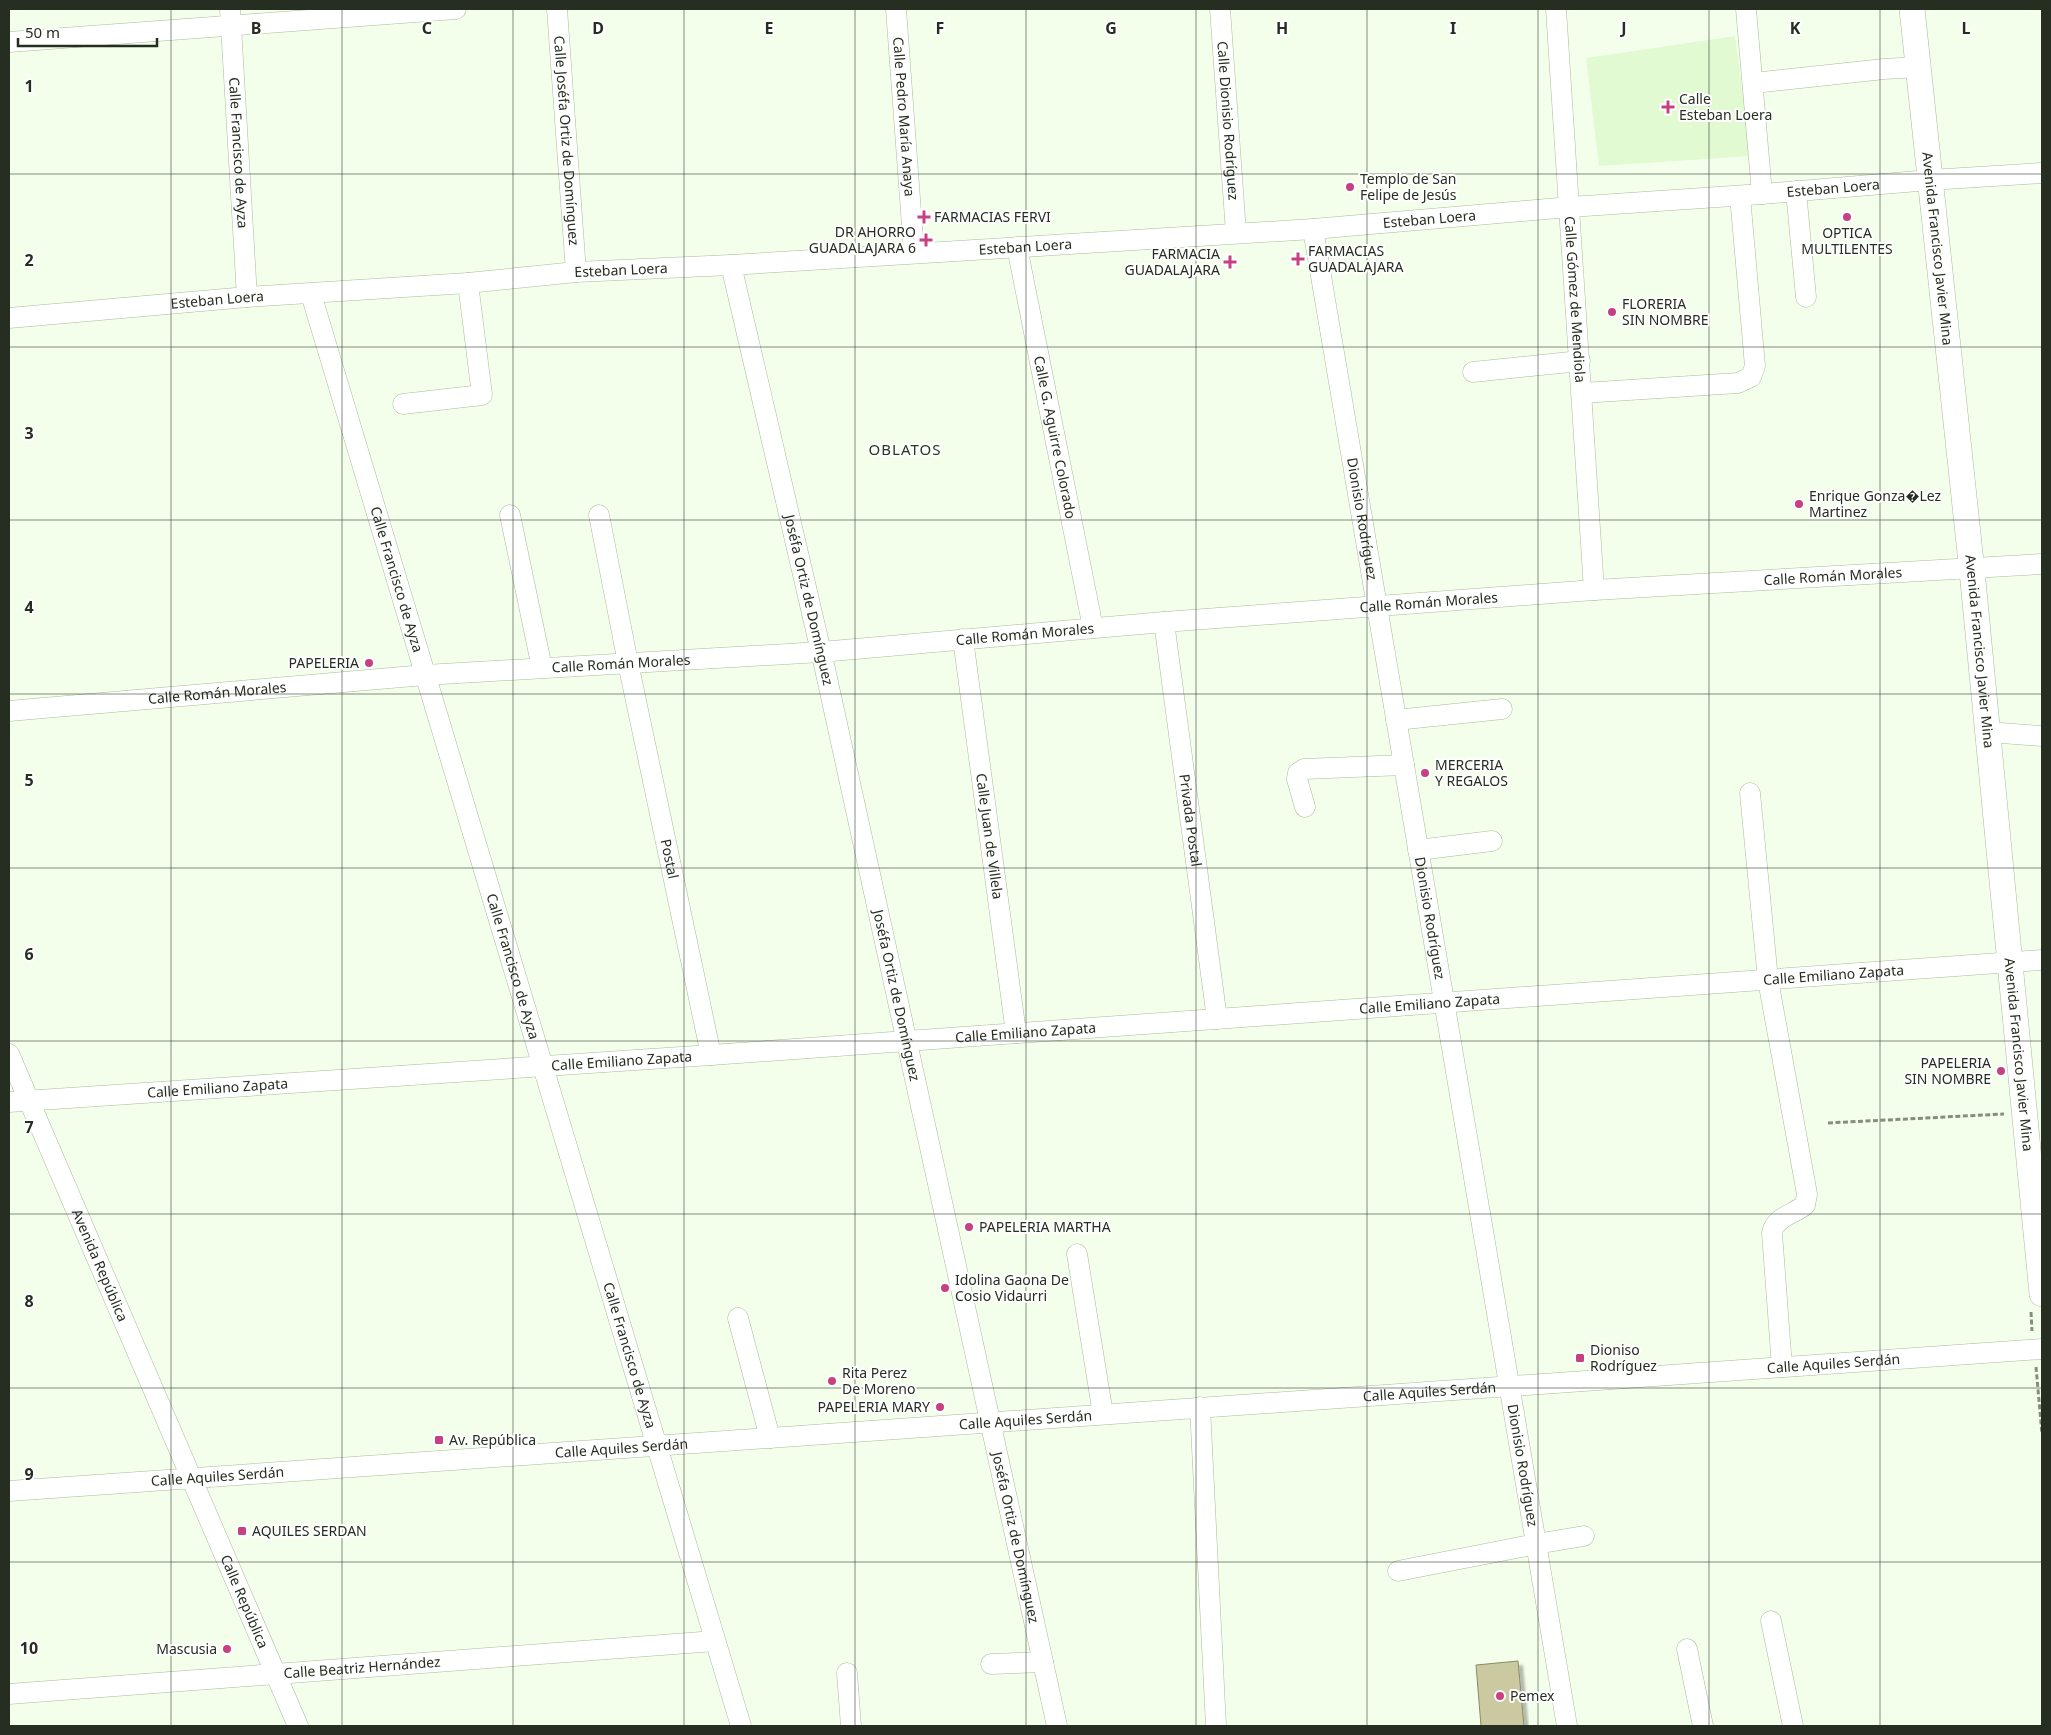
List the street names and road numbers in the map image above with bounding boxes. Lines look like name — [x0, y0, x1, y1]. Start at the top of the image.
street label: Calle Joséfa Ortiz de Domínguez — [550, 35, 584, 247]
street label: Calle Pedro María Anaya — [889, 36, 920, 197]
street label: Calle Dionisio Rodríguez — [1213, 40, 1244, 201]
street label: Calle Francisco de Ayza — [225, 77, 253, 229]
street label: Avenida Francisco Javier Mina — [1918, 151, 1958, 346]
street label: Esteban Loera — [1786, 174, 1880, 201]
street label: Esteban Loera — [1382, 205, 1477, 232]
street label: Calle Gómez de Mendiola — [1561, 215, 1590, 383]
street label: Esteban Loera — [978, 234, 1073, 259]
street label: Esteban Loera — [574, 258, 668, 281]
street label: Esteban Loera — [170, 286, 264, 313]
street label: Calle G. Aguirre Colorado — [1030, 354, 1081, 520]
street label: Dionisio Rodríguez — [1343, 456, 1382, 582]
street label: Calle Francisco de Ayza — [366, 504, 428, 655]
street label: Joséfa Ortiz de Domínguez — [780, 511, 838, 688]
street label: Avenida Francisco Javier Mina — [1961, 554, 1999, 749]
street label: Calle Román Morales — [1763, 562, 1903, 589]
street label: Calle Román Morales — [1359, 587, 1499, 616]
street label: Calle Román Morales — [955, 618, 1095, 649]
street label: Calle Román Morales — [551, 650, 691, 677]
street label: Calle Román Morales — [147, 677, 287, 708]
street label: Calle Juan de Villela — [972, 772, 1008, 900]
street label: Privada Postal — [1175, 773, 1207, 868]
street label: Postal — [656, 837, 683, 880]
street label: Dionisio Rodríguez — [1411, 855, 1450, 981]
street label: Calle Francisco de Ayza — [482, 891, 544, 1041]
street label: Joséfa Ortiz de Domínguez — [869, 906, 925, 1083]
street label: Avenida Francisco Javier Mina — [2001, 957, 2038, 1152]
street label: Calle Emiliano Zapata — [1762, 960, 1905, 989]
street label: Calle Emiliano Zapata — [1358, 989, 1501, 1018]
street label: Calle Emiliano Zapata — [954, 1018, 1097, 1047]
street label: Calle Emiliano Zapata — [551, 1046, 693, 1075]
street label: Calle Emiliano Zapata — [146, 1073, 289, 1102]
street label: Avenida República — [68, 1206, 133, 1324]
street label: Calle Francisco de Ayza — [599, 1280, 661, 1430]
street label: Calle Aquiles Serdán — [1766, 1349, 1901, 1377]
street label: Calle Aquiles Serdán — [1362, 1377, 1497, 1405]
street label: Dionisio Rodríguez — [1504, 1403, 1543, 1528]
street label: Calle Aquiles Serdán — [958, 1405, 1093, 1434]
street label: Calle Aquiles Serdán — [554, 1434, 689, 1462]
street label: Joséfa Ortiz de Domínguez — [988, 1448, 1044, 1625]
street label: Calle Aquiles Serdán — [150, 1462, 285, 1490]
street label: Calle República — [216, 1552, 273, 1651]
street label: Calle Beatriz Hernández — [283, 1652, 442, 1682]

